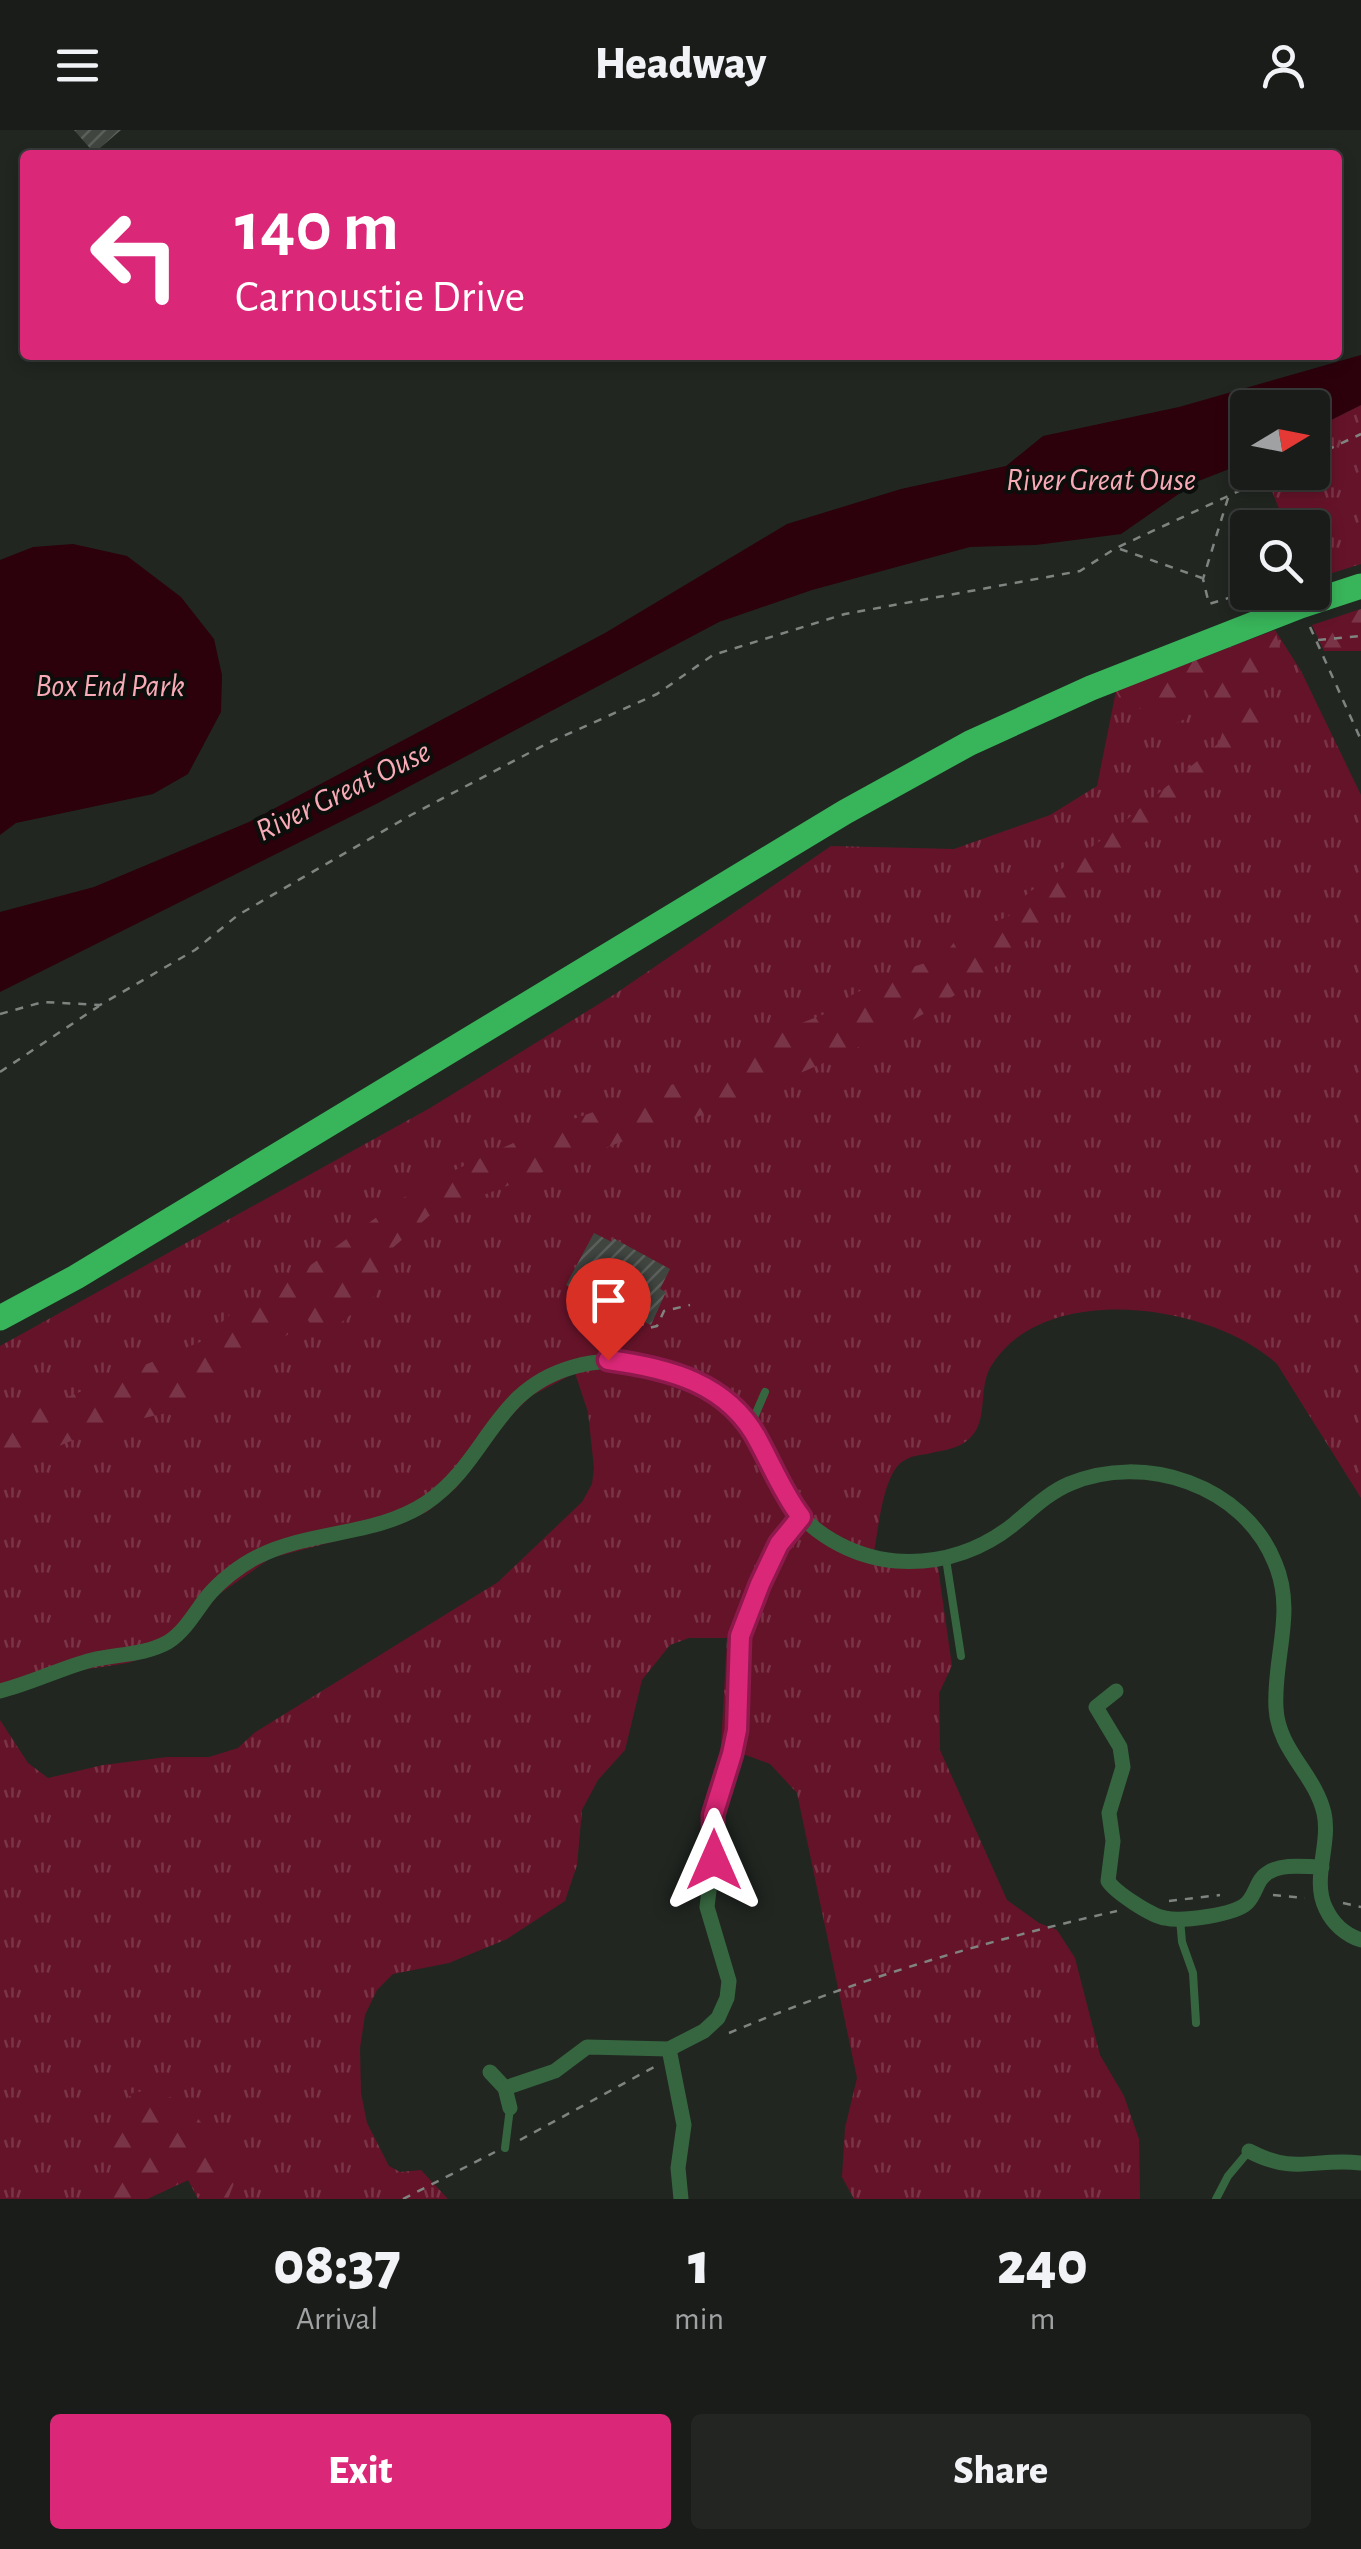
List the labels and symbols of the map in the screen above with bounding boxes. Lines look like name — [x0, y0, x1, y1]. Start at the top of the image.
north arrow — [1230, 390, 1330, 490]
water label: River Great Ouse — [1006, 464, 1196, 496]
water label: Box End Park — [35, 670, 185, 702]
water label: River Great Ouse — [251, 735, 435, 847]
pin — [566, 1258, 651, 1361]
position arrow — [662, 1808, 766, 1912]

